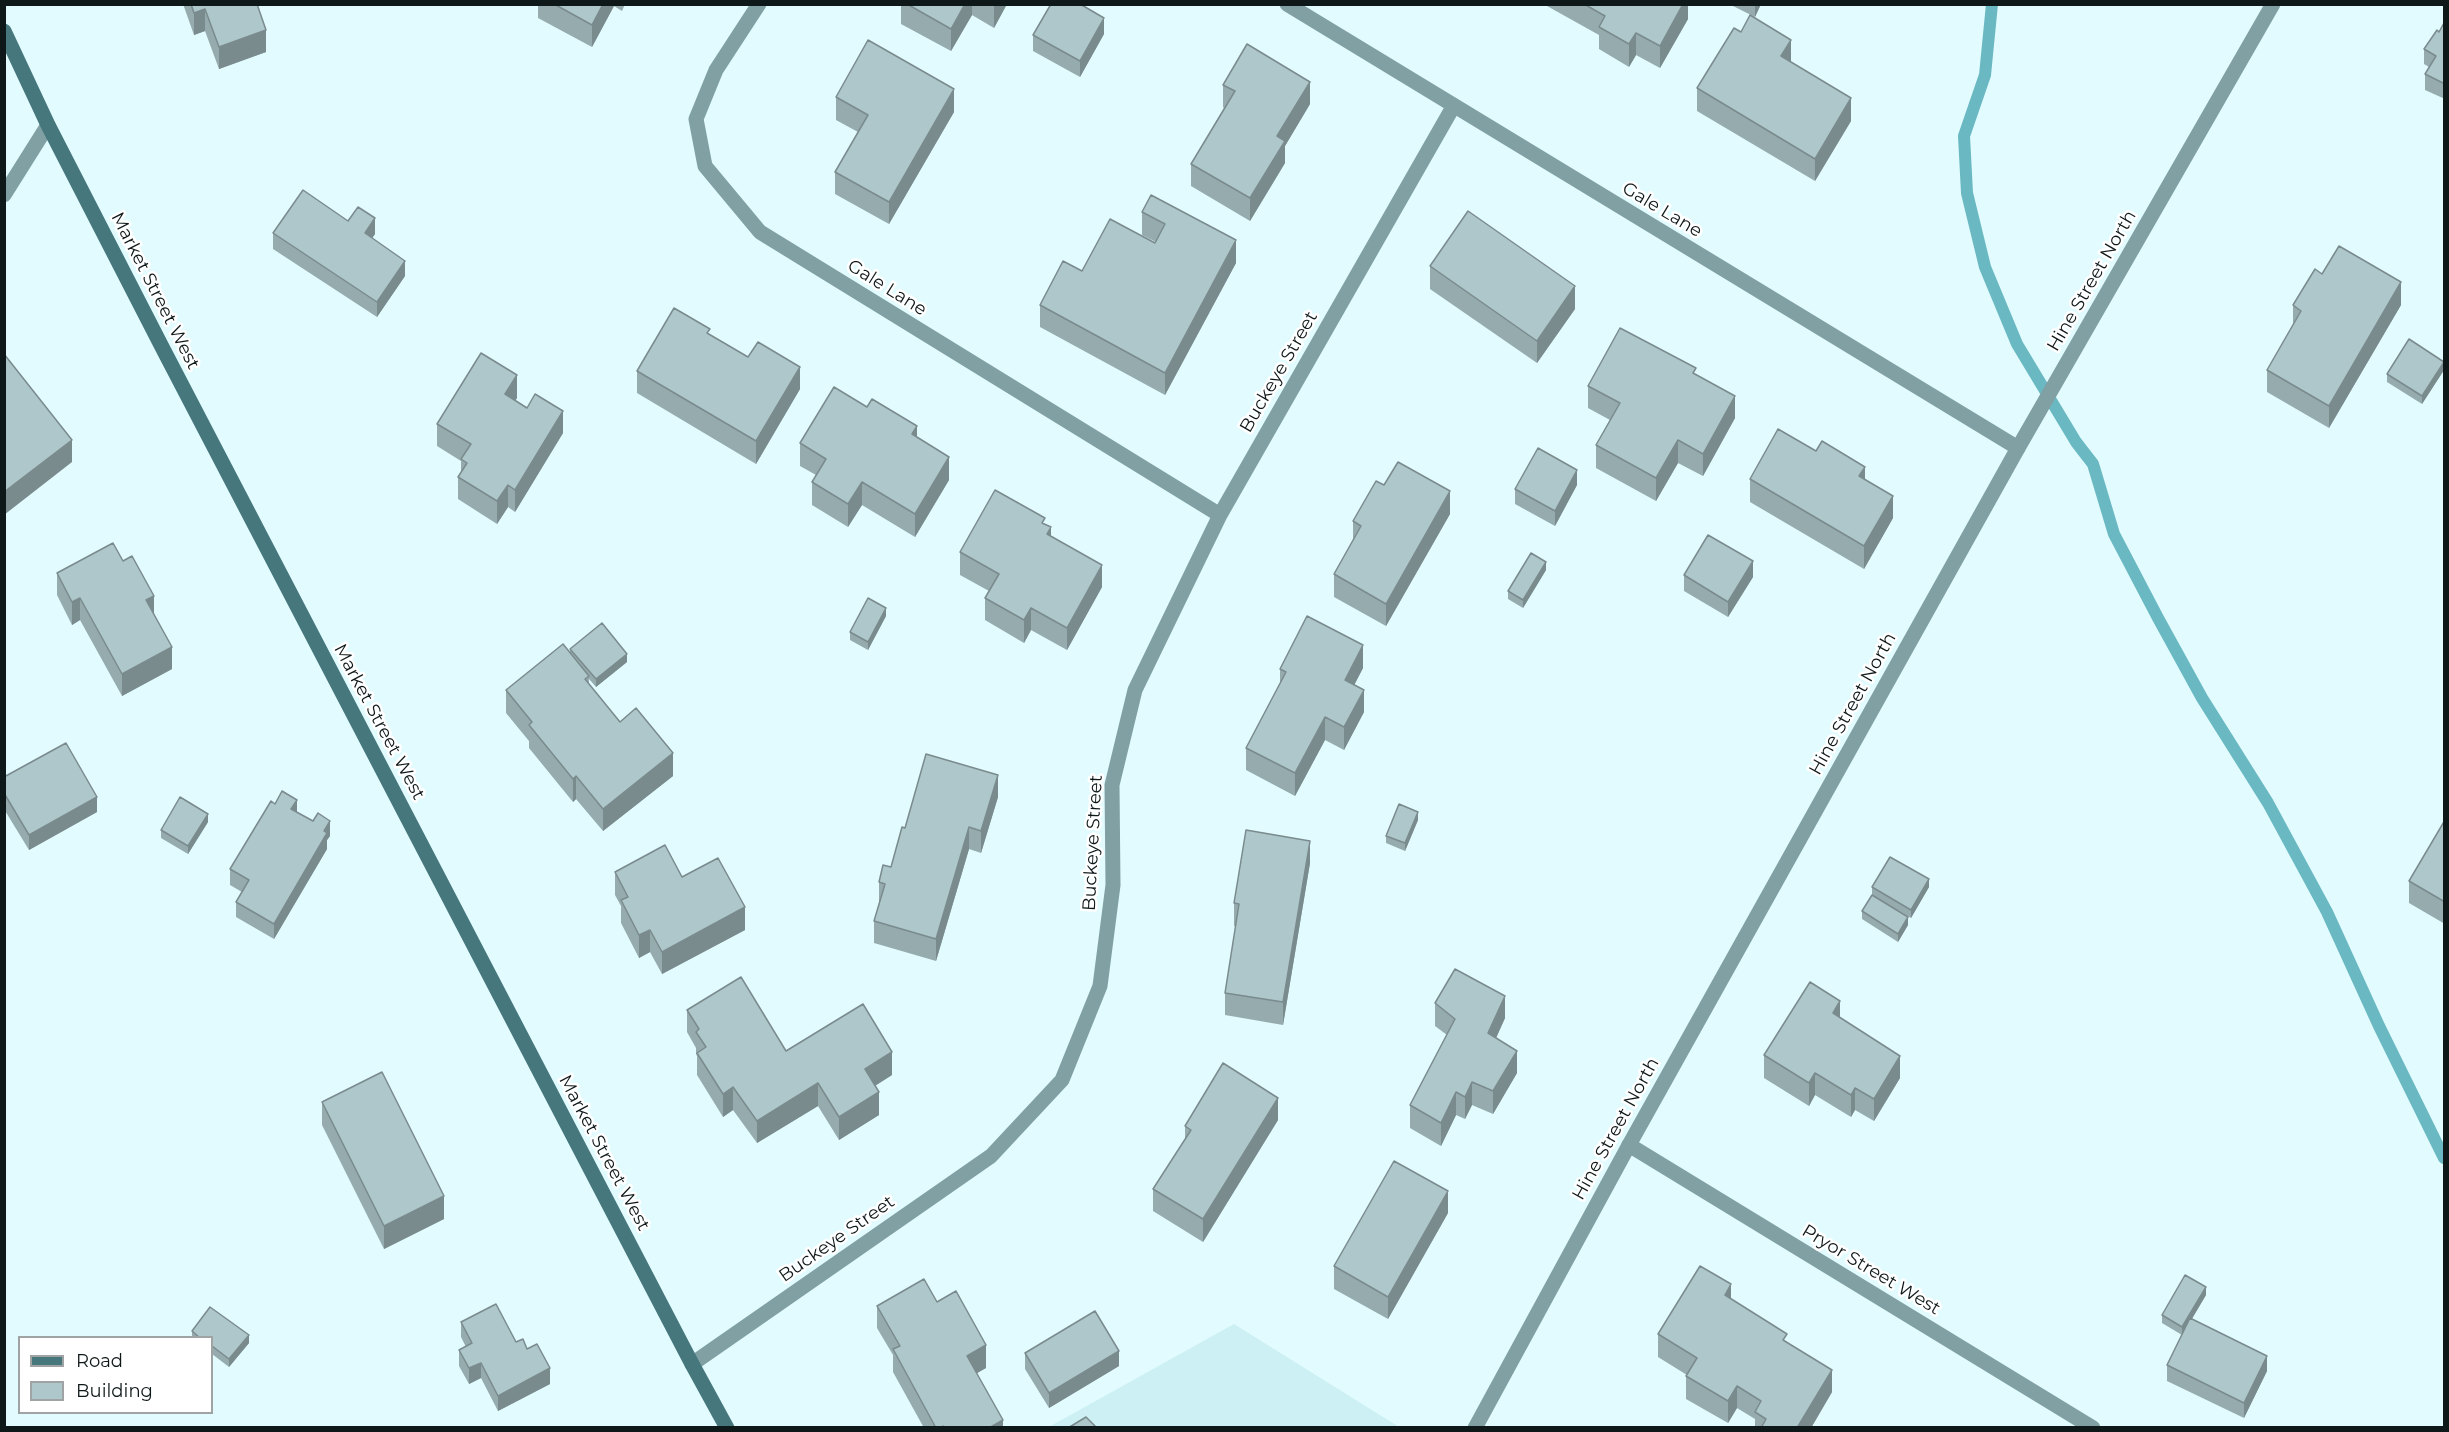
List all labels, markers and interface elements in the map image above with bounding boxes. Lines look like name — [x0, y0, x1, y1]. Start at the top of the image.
street label: Gale Lane — [1618, 178, 1706, 242]
street label: Hine Street North — [2043, 207, 2141, 355]
street label: Market Street West — [106, 209, 204, 373]
street label: Gale Lane — [843, 255, 931, 321]
street label: Buckeye Street — [1236, 308, 1322, 436]
street label: Hine Street North — [1805, 629, 1901, 779]
street label: Market Street West — [329, 640, 429, 804]
street label: Buckeye Street — [1079, 774, 1107, 912]
street label: Hine Street North — [1568, 1054, 1664, 1204]
street label: Market Street West — [554, 1071, 654, 1235]
street label: Buckeye Street — [775, 1191, 899, 1287]
street label: Pryor Street West — [1798, 1220, 1944, 1320]
legend — [18, 1336, 213, 1414]
text: Road — [76, 1350, 123, 1372]
text: Building — [76, 1380, 153, 1402]

